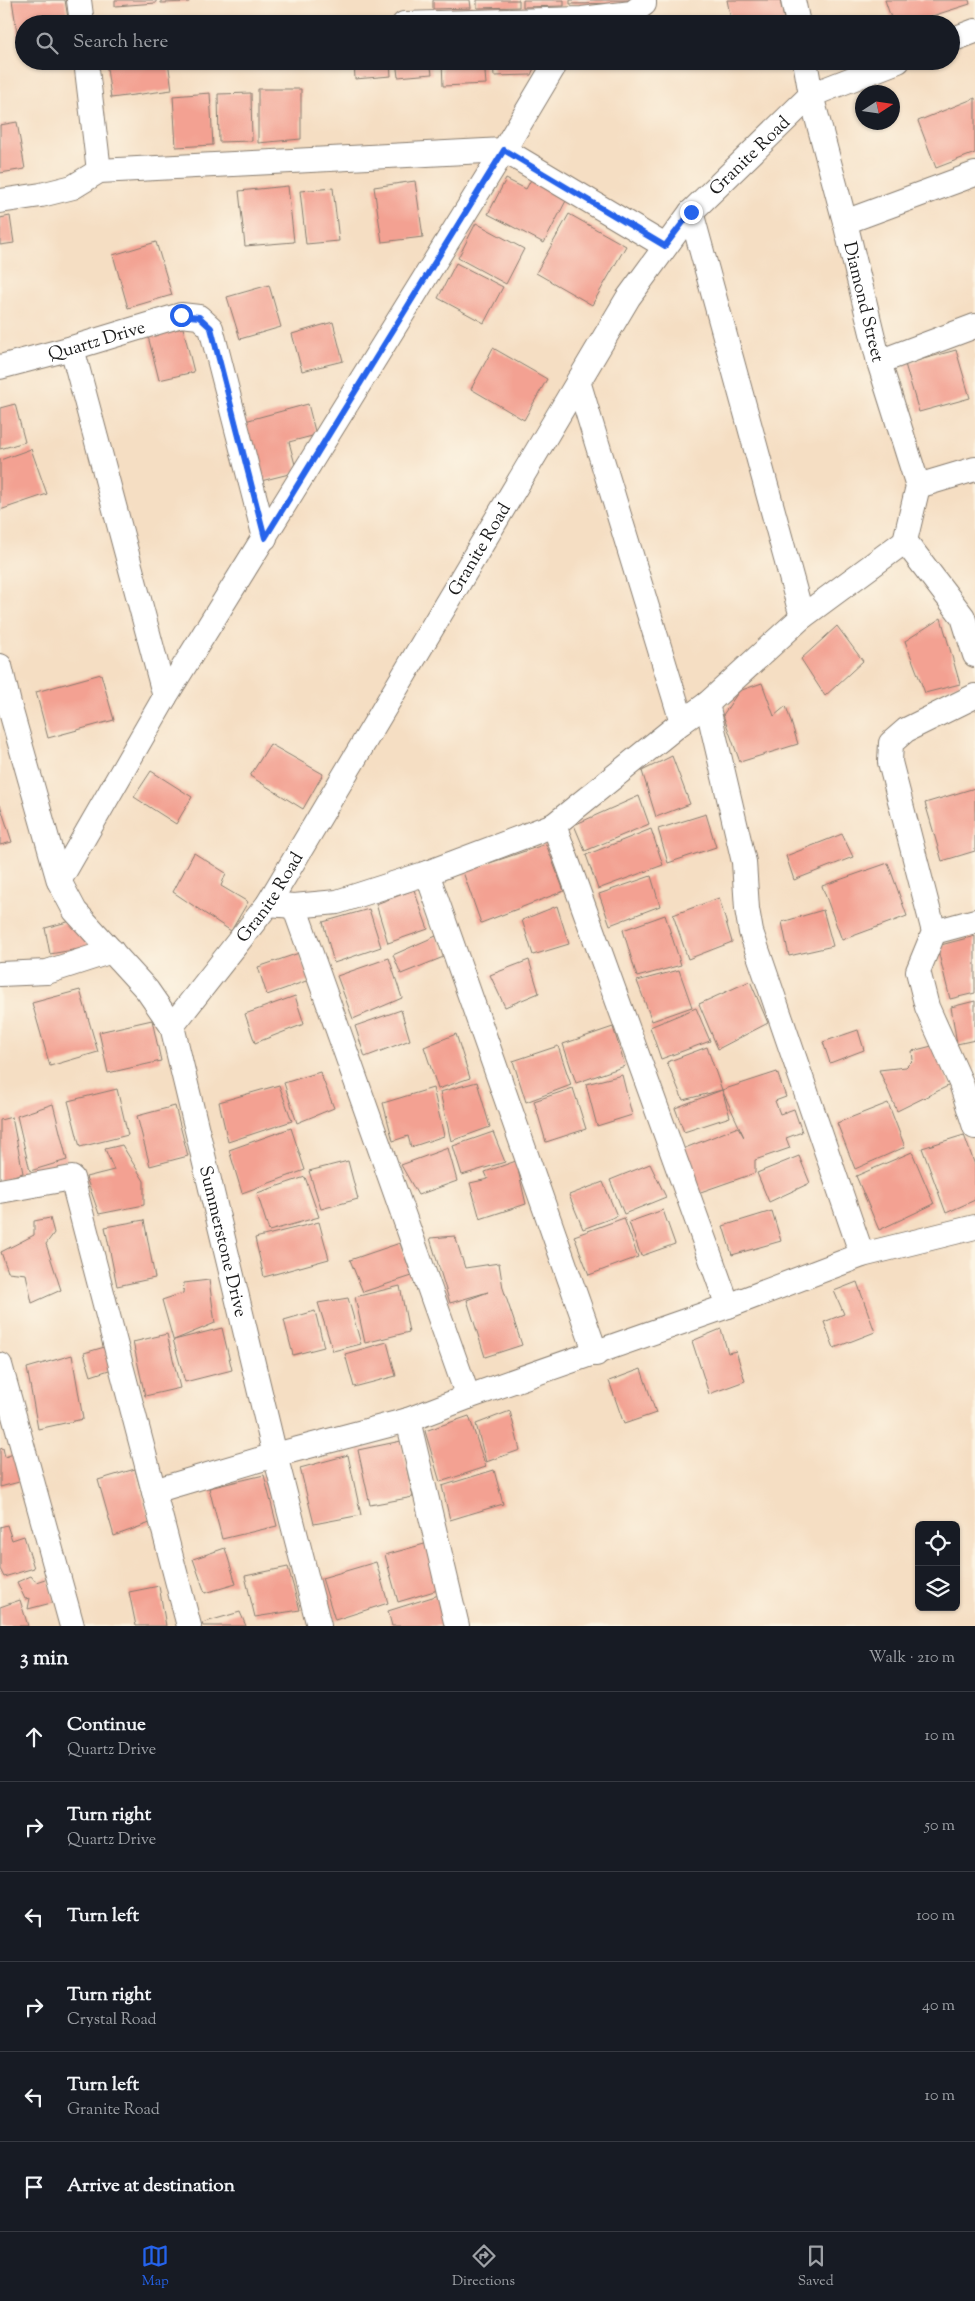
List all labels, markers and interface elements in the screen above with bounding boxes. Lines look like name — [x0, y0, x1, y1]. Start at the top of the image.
search box — [15, 15, 960, 70]
icon: search — [33, 29, 61, 57]
text: Search here — [73, 29, 168, 56]
north arrow — [855, 85, 900, 130]
street label: Granite Road — [704, 111, 797, 202]
route end — [680, 201, 703, 224]
street label: Diamond Street — [835, 239, 890, 365]
route start — [170, 304, 193, 327]
street label: Quartz Drive — [45, 316, 149, 369]
street label: Granite Road — [443, 499, 518, 602]
street label: Granite Road — [231, 848, 311, 949]
street label: Summerstone Drive — [191, 1163, 252, 1320]
map controls — [915, 1521, 960, 1611]
button: locate — [915, 1521, 960, 1566]
button: layers — [915, 1566, 960, 1611]
text: 3 min — [20, 1644, 69, 1674]
text: Walk · 210 m — [869, 1647, 955, 1670]
text: Continue — [67, 1712, 146, 1739]
icon: ahead — [20, 1723, 48, 1751]
text: 10 m — [925, 1725, 955, 1748]
text: Quartz Drive — [67, 1739, 156, 1762]
text: Turn right — [67, 1802, 151, 1829]
icon: right — [20, 1813, 48, 1841]
text: 50 m — [924, 1815, 955, 1838]
text: Quartz Drive — [67, 1829, 156, 1852]
icon: left — [20, 1903, 48, 1931]
text: Turn left — [67, 1903, 139, 1930]
text: 100 m — [916, 1905, 955, 1928]
text: Turn right — [67, 1982, 151, 2009]
icon: right — [20, 1993, 48, 2021]
text: 40 m — [922, 1995, 955, 2018]
text: Crystal Road — [67, 2009, 157, 2032]
text: Turn left — [67, 2072, 139, 2099]
icon: left — [20, 2083, 48, 2111]
text: 10 m — [925, 2085, 955, 2108]
text: Granite Road — [67, 2099, 160, 2122]
icon: arrive — [20, 2173, 48, 2201]
text: Arrive at destination — [67, 2173, 235, 2200]
tab: Map — [141, 2242, 169, 2292]
tab: Directions — [452, 2242, 515, 2292]
tab: Saved — [798, 2242, 834, 2292]

